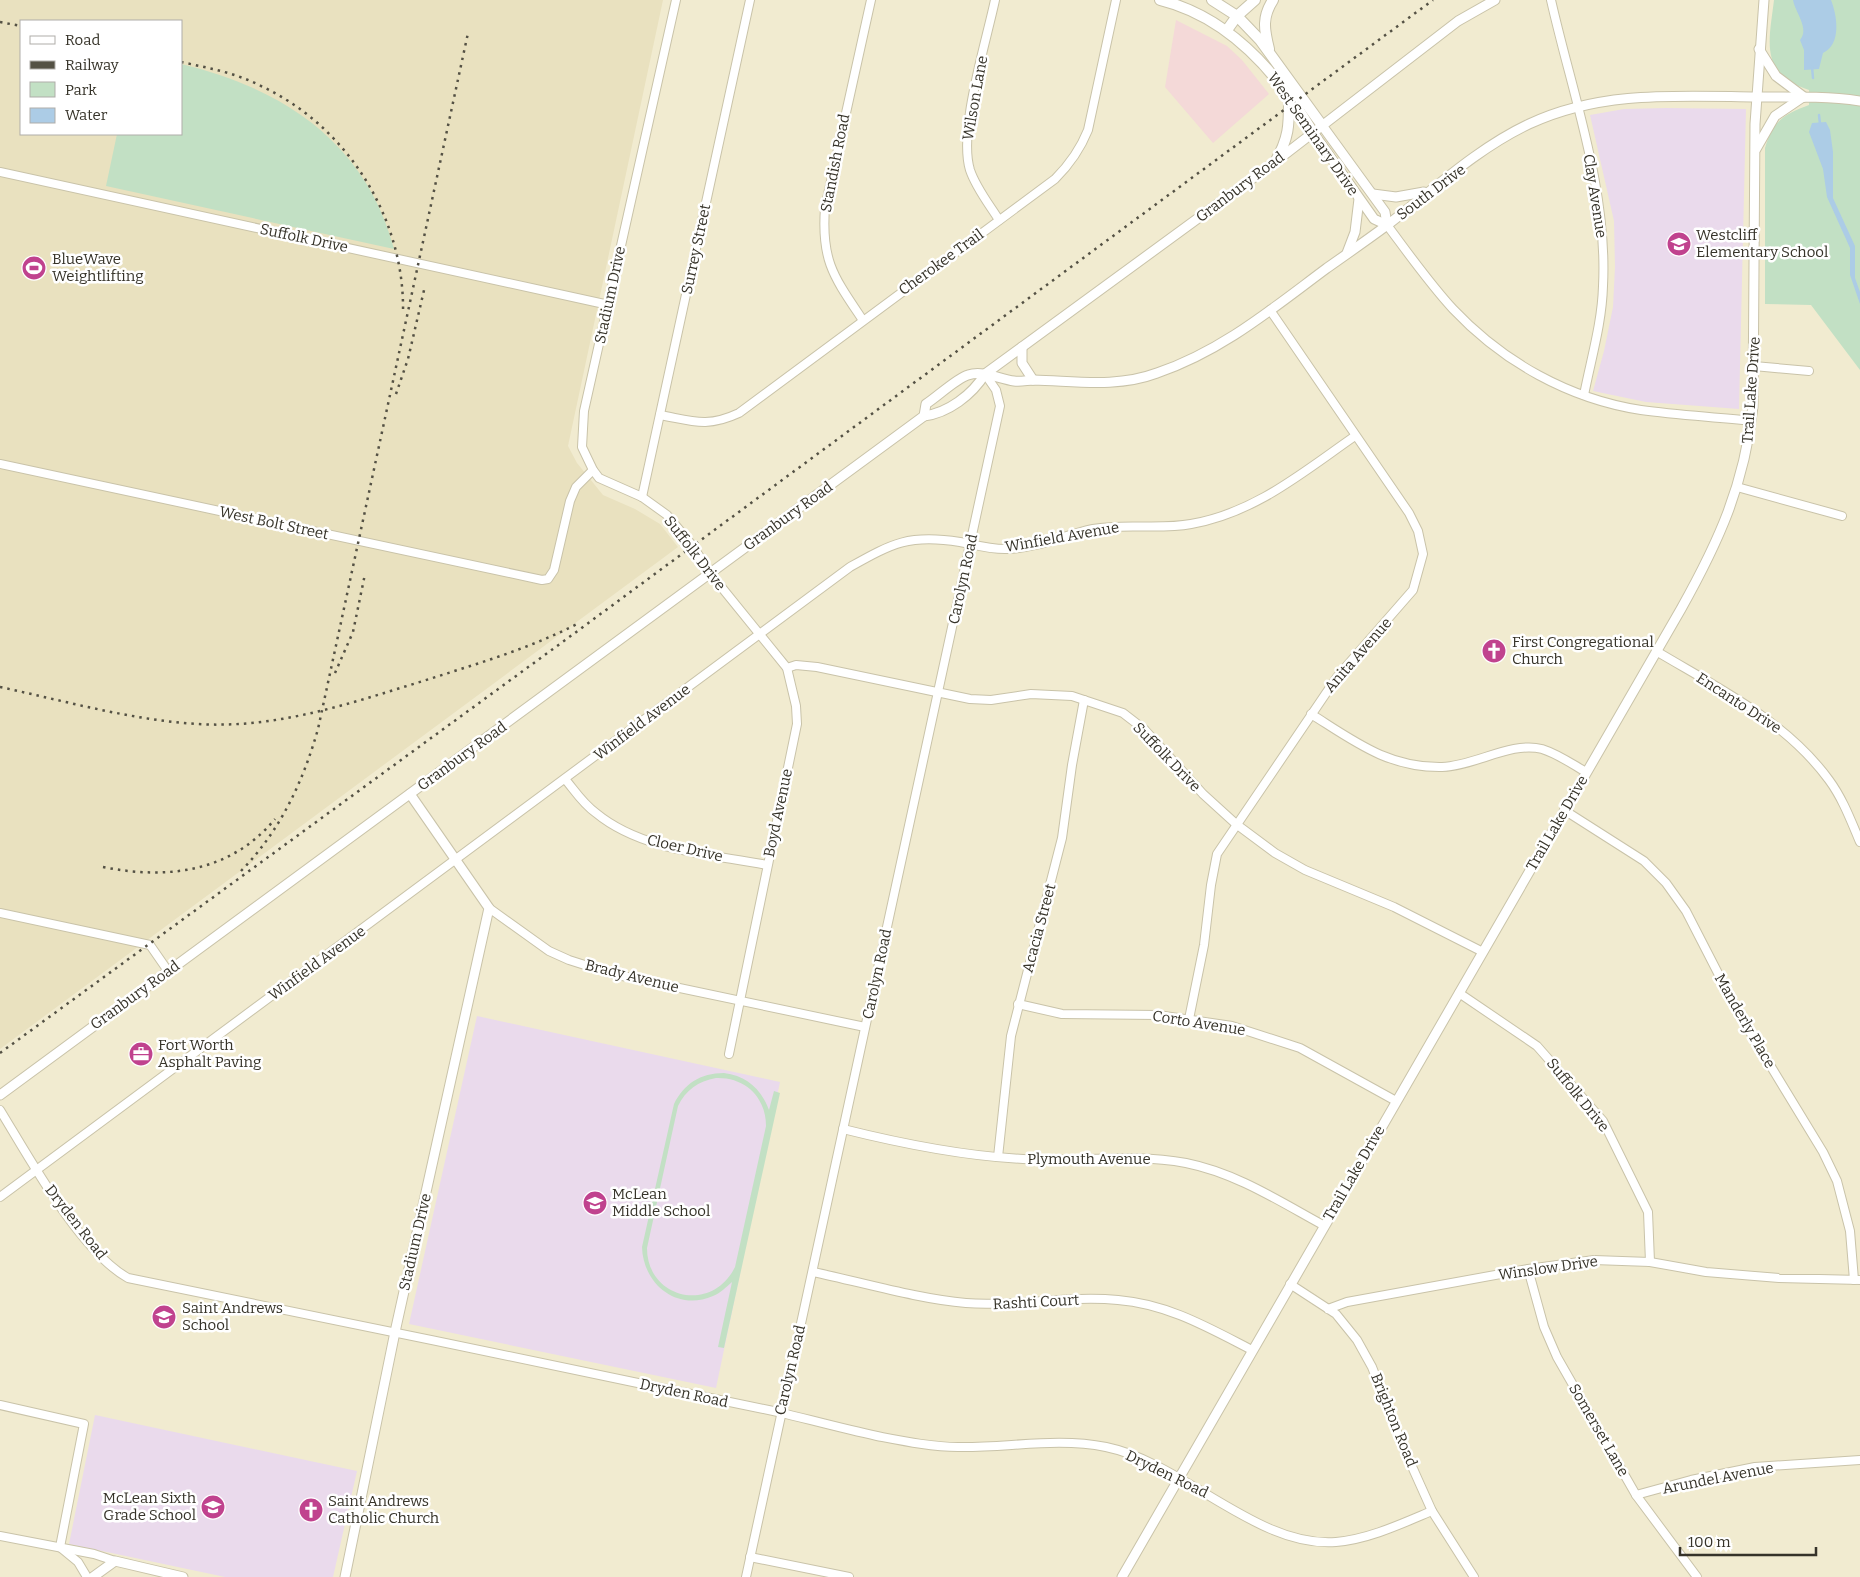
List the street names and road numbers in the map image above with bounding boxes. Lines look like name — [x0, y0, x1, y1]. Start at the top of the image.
street label: Wilson Lane — [959, 54, 991, 142]
street label: West Seminary Drive — [1264, 69, 1362, 199]
street label: Standish Road — [817, 112, 853, 214]
street label: Granbury Road — [1192, 148, 1288, 226]
street label: Clay Avenue — [1579, 153, 1611, 239]
street label: South Drive — [1393, 160, 1469, 224]
street label: Surrey Street — [678, 202, 714, 296]
street label: Suffolk Drive — [258, 220, 350, 256]
street label: Cherokee Trail — [895, 225, 987, 299]
street label: Stadium Drive — [591, 245, 629, 345]
street label: Trail Lake Drive — [1738, 336, 1764, 444]
street label: Granbury Road — [740, 478, 836, 554]
street label: West Bolt Street — [218, 503, 331, 543]
street label: Suffolk Drive — [660, 512, 730, 594]
street label: Winfield Avenue — [1003, 518, 1121, 556]
street label: Carolyn Road — [945, 532, 981, 626]
street label: Anita Avenue — [1321, 614, 1395, 696]
street label: Encanto Drive — [1693, 669, 1785, 737]
street label: Winfield Avenue — [590, 680, 694, 764]
street label: Granbury Road — [414, 718, 510, 794]
street label: Suffolk Drive — [1129, 719, 1205, 795]
street label: Boyd Avenue — [760, 767, 796, 859]
street label: Trail Lake Drive — [1522, 772, 1592, 874]
street label: Cloer Drive — [645, 831, 725, 865]
street label: Acacia Street — [1018, 881, 1060, 974]
street label: Winfield Avenue — [265, 922, 369, 1004]
street label: Carolyn Road — [859, 927, 895, 1021]
street label: Brady Avenue — [583, 956, 681, 996]
street label: Granbury Road — [87, 957, 183, 1033]
street label: Manderly Place — [1711, 971, 1779, 1071]
street label: Corto Avenue — [1151, 1007, 1247, 1039]
street label: Suffolk Drive — [1543, 1055, 1613, 1135]
street label: Trail Lake Drive — [1319, 1122, 1389, 1224]
street label: Plymouth Avenue — [1027, 1150, 1151, 1168]
street label: Dryden Road — [41, 1181, 111, 1263]
street label: Stadium Drive — [395, 1192, 435, 1292]
street label: Winslow Drive — [1497, 1252, 1599, 1284]
street label: Rashti Court — [992, 1291, 1080, 1313]
street label: Carolyn Road — [771, 1323, 809, 1417]
street label: Brighton Road — [1367, 1371, 1421, 1470]
street label: Dryden Road — [638, 1375, 730, 1411]
street label: Somerset Lane — [1565, 1380, 1633, 1480]
street label: Dryden Road — [1123, 1446, 1211, 1502]
street label: Arundel Avenue — [1661, 1458, 1775, 1498]

